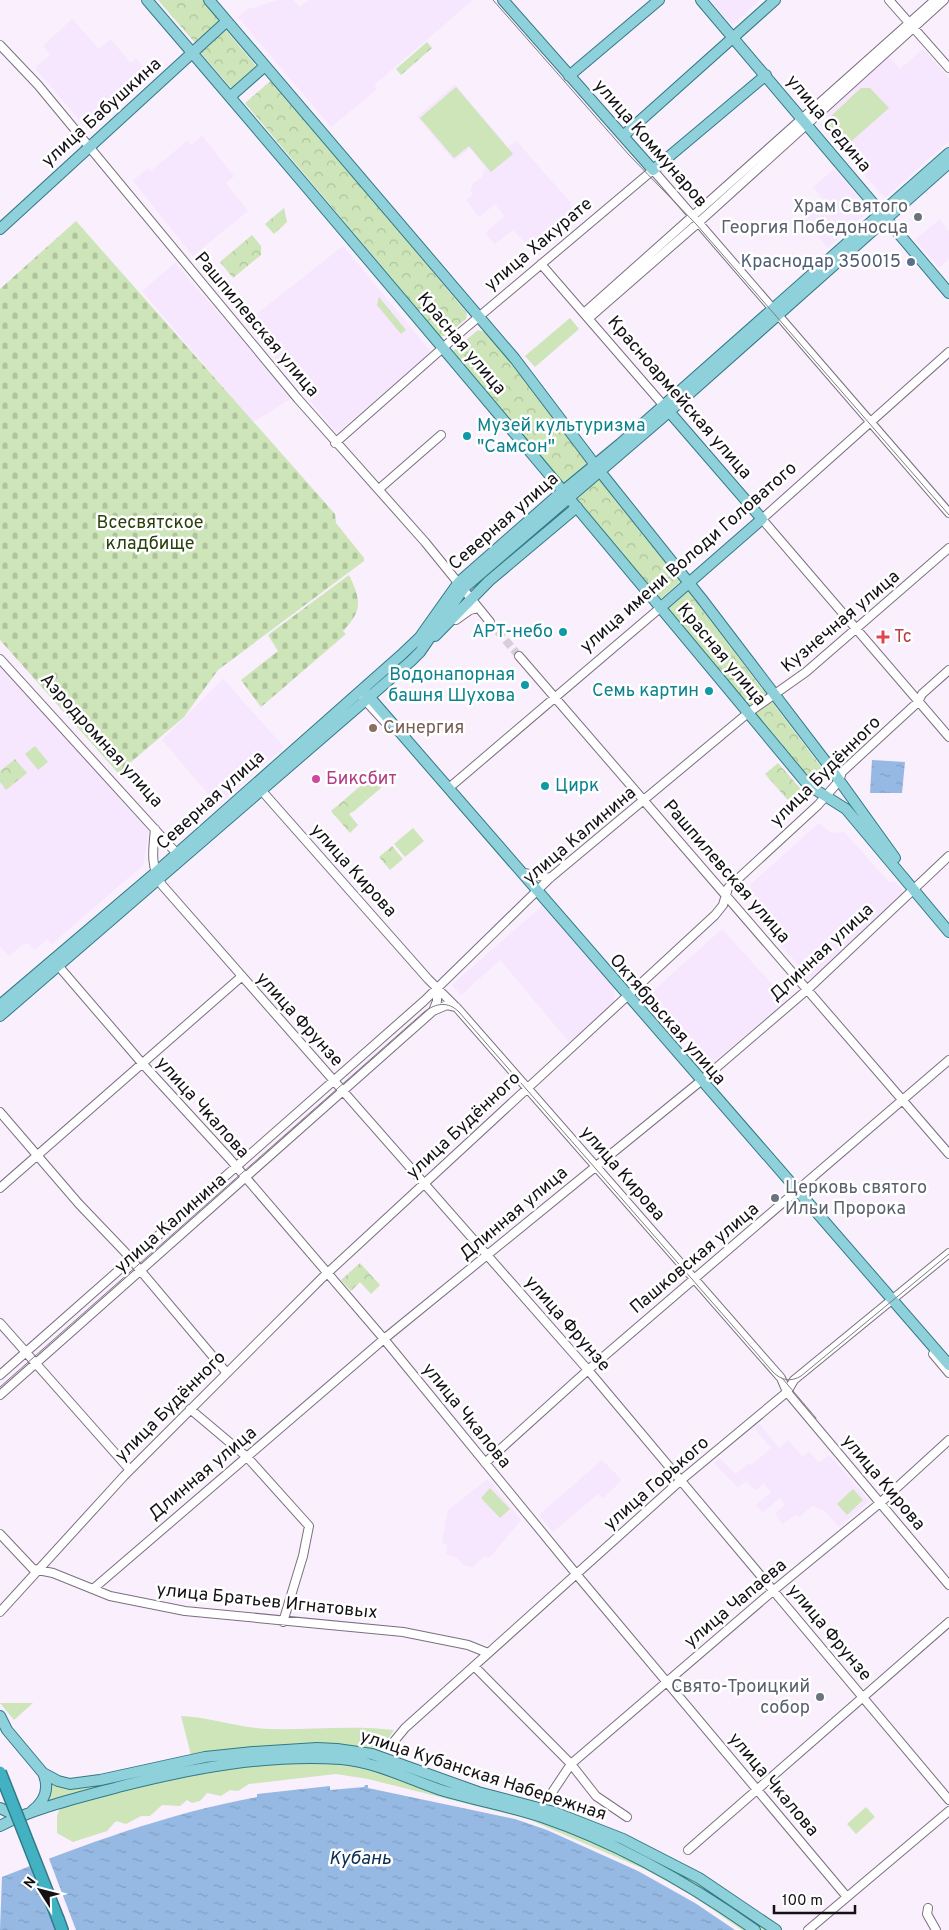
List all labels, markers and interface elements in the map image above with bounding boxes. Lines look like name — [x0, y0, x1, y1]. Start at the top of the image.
street label: улица Бабушкина — [37, 53, 167, 173]
street label: улица Седина — [780, 70, 876, 178]
street label: улица Коммунаров — [588, 75, 712, 213]
street label: улица Хакурате — [480, 193, 598, 297]
place label: Храм Святого Георгия Победоносца — [721, 196, 908, 240]
marker: Храм Святого Георгия Победоносца — [912, 211, 924, 223]
street label: Рашпилевская улица — [189, 248, 323, 402]
place label: Краснодар 350015 — [740, 251, 901, 274]
marker: Краснодар 350015 — [905, 256, 917, 268]
street label: Красная улица — [411, 288, 511, 400]
street label: Красноармейская улица — [602, 311, 756, 485]
place label: Музей культуризма "Самсон" — [477, 415, 645, 459]
marker: Музей культуризма "Самсон" — [461, 430, 473, 442]
street label: улица имени Володи Головатого — [576, 457, 802, 659]
street label: Северная улица — [444, 468, 564, 576]
park label: Всесвятское кладбище — [96, 512, 204, 556]
street label: Кузнечная улица — [777, 566, 905, 678]
street label: Красная улица — [671, 599, 771, 711]
place label: АРТ-небо — [472, 621, 553, 644]
marker: АРТ-небо — [557, 626, 569, 638]
place label: Тс — [894, 626, 912, 649]
marker: Тс — [876, 630, 890, 644]
place label: Водонапорная башня Шухова — [388, 664, 515, 708]
street label: Аэродромная улица — [35, 669, 167, 813]
marker: Водонапорная башня Шухова — [519, 679, 531, 691]
place label: Семь картин — [592, 680, 699, 703]
marker: Семь картин — [703, 685, 715, 697]
street label: улица Будённого — [766, 712, 886, 832]
place label: Синергия — [383, 717, 464, 740]
marker: Синергия — [367, 722, 379, 734]
street label: Северная улица — [152, 746, 270, 856]
place label: Биксбит — [326, 768, 397, 791]
marker: Биксбит — [310, 773, 322, 785]
place label: Цирк — [555, 775, 599, 798]
marker: Цирк — [539, 780, 551, 792]
street label: улица Калинина — [519, 782, 641, 890]
street label: Рашпилевская улица — [657, 796, 795, 948]
street label: улица Кирова — [305, 819, 401, 923]
street label: Длинная улица — [765, 899, 879, 1007]
street label: Октябрьская улица — [604, 950, 730, 1090]
street label: улица Фрунзе — [250, 968, 348, 1072]
street label: улица Чкалова — [150, 1052, 254, 1164]
street label: улица Будённого — [402, 1067, 526, 1185]
street label: улица Кирова — [574, 1122, 670, 1226]
street label: Длинная улица — [455, 1162, 573, 1266]
street label: улица Калинина — [110, 1169, 232, 1279]
place label: Церковь святого Ильи Пророка — [785, 1177, 927, 1221]
marker: Церковь святого Ильи Пророка — [769, 1192, 781, 1204]
street label: Пашковская улица — [626, 1198, 764, 1320]
street label: улица Фрунзе — [519, 1271, 615, 1377]
street label: улица Будённого — [111, 1347, 231, 1467]
street label: улица Чкалова — [416, 1359, 516, 1473]
street label: Длинная улица — [144, 1422, 262, 1526]
street label: улица Кирова — [836, 1430, 930, 1536]
street label: улица Горького — [599, 1432, 715, 1536]
street label: улица Чапаева — [680, 1554, 792, 1654]
street label: улица Братьев Игнатовых — [155, 1579, 379, 1625]
street label: улица Фрунзе — [782, 1580, 876, 1686]
place label: Свято-Троицкий собор — [671, 1676, 810, 1720]
marker: Свято-Троицкий собор — [814, 1691, 826, 1703]
street label: улица Кубанская Набережная — [357, 1725, 609, 1827]
street label: улица Чкалова — [723, 1728, 823, 1842]
water label: Кубань — [329, 1847, 391, 1871]
north arrow — [15, 1865, 65, 1915]
text: N — [21, 1874, 41, 1892]
scale bar — [774, 1882, 855, 1914]
text: 100 m — [782, 1892, 823, 1911]

